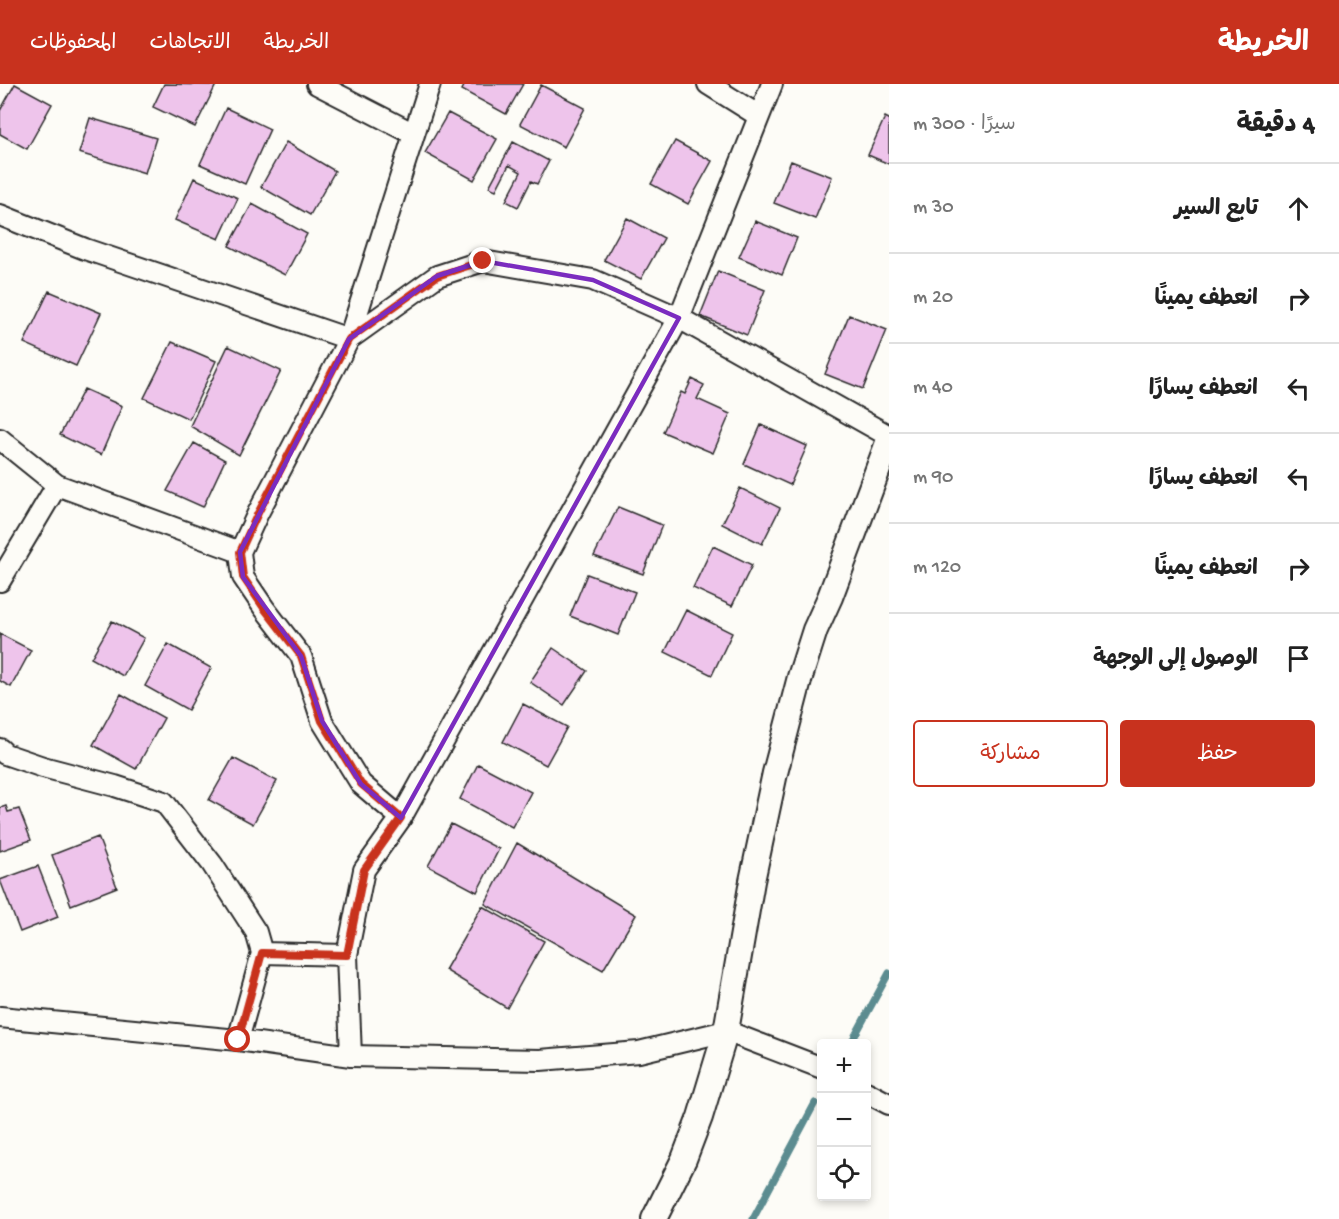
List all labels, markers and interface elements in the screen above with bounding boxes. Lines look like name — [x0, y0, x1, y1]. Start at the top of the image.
text: الخريطة — [1218, 28, 1309, 61]
text: المحفوظات — [30, 32, 116, 57]
text: الاتجاهات — [149, 32, 231, 57]
text: الخريطة — [264, 32, 329, 57]
text: 4 دقيقة — [1237, 111, 1315, 142]
text: سيرًا · 300 m — [913, 114, 1016, 137]
icon: ahead — [1282, 192, 1315, 225]
text: 30 m — [913, 197, 954, 220]
text: تابع السير — [1174, 197, 1258, 223]
route end — [469, 247, 495, 273]
icon: right — [1282, 282, 1315, 315]
text: 20 m — [913, 287, 953, 310]
text: انعطف يمينًا — [1155, 287, 1258, 313]
icon: left — [1282, 372, 1315, 405]
text: 40 m — [913, 377, 953, 400]
text: انعطف يسارًا — [1149, 377, 1258, 403]
icon: left — [1282, 462, 1315, 495]
text: 90 m — [913, 467, 953, 490]
text: انعطف يسارًا — [1149, 467, 1258, 493]
icon: right — [1282, 552, 1315, 585]
text: 120 m — [913, 557, 961, 580]
text: انعطف يمينًا — [1155, 557, 1258, 583]
icon: arrive — [1282, 642, 1315, 675]
text: الوصول إلى الوجهة — [1093, 647, 1258, 673]
button: مشاركة — [913, 720, 1108, 787]
button: حفظ — [1120, 720, 1315, 787]
route start — [224, 1026, 250, 1052]
map controls — [817, 1039, 871, 1201]
button: + — [817, 1039, 871, 1093]
button: − — [817, 1093, 871, 1147]
button: locate — [817, 1147, 871, 1201]

